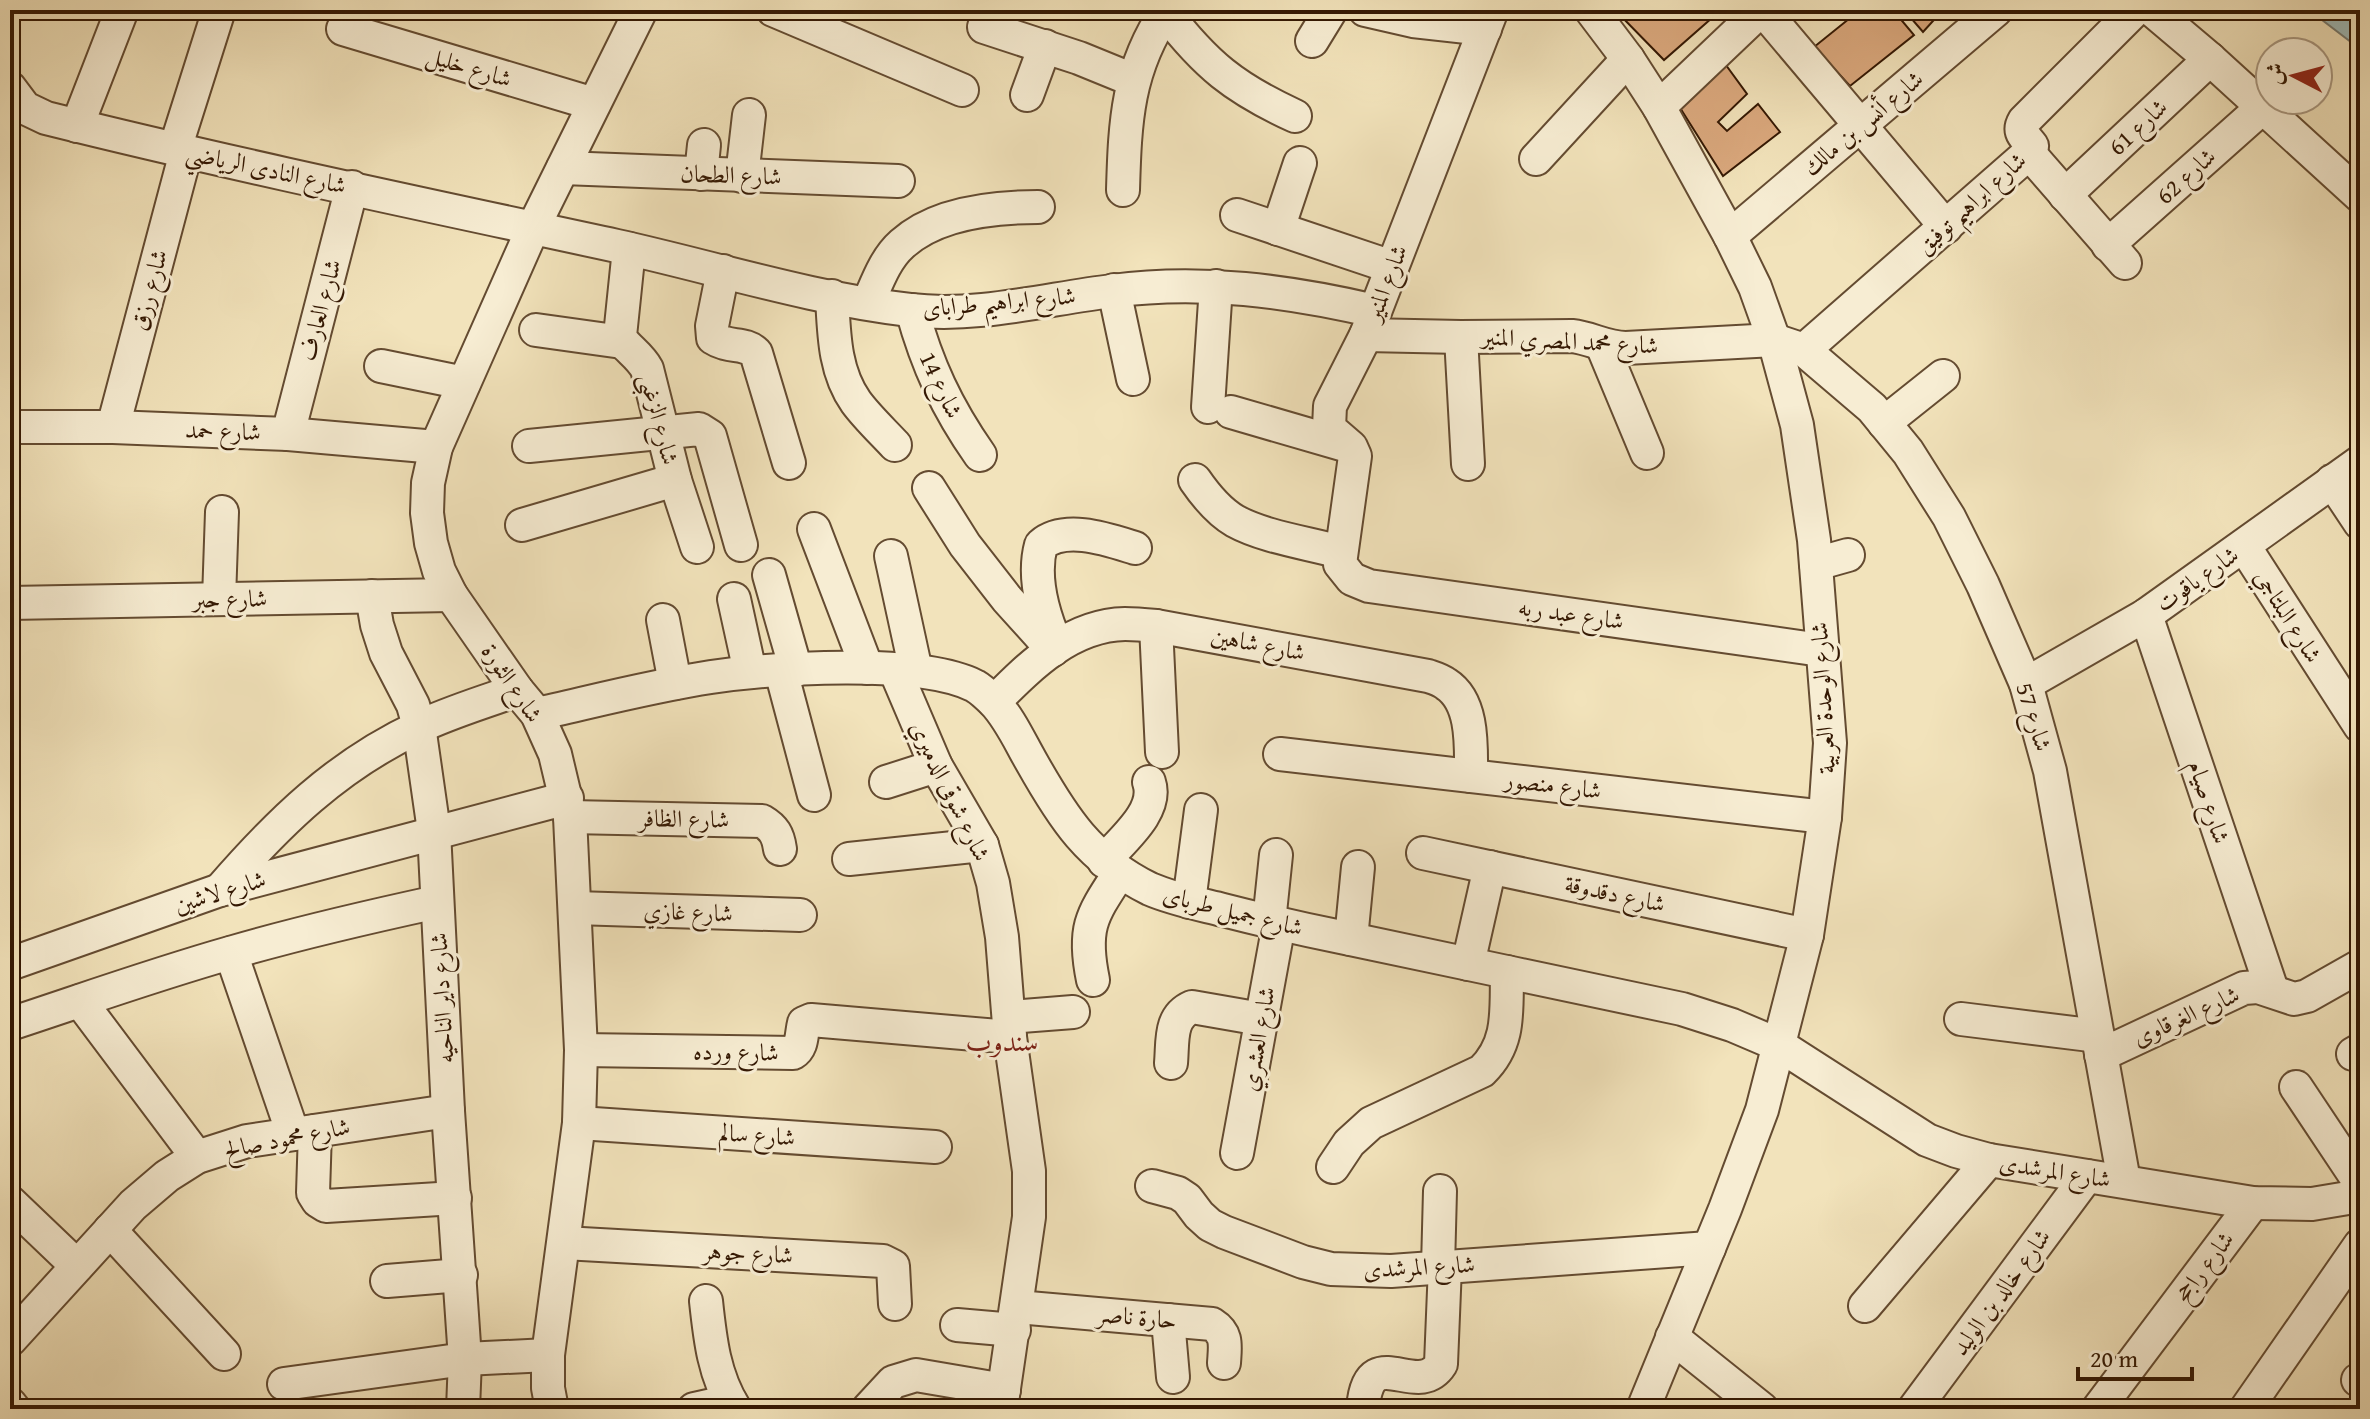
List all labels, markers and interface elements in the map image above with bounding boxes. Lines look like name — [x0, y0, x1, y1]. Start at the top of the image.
north arrow — [2254, 36, 2334, 116]
street label: شارع خليل — [421, 37, 516, 99]
text: ش — [2257, 61, 2291, 86]
street label: شارع أنس بن مالك — [1795, 62, 1933, 186]
street label: شارع 61 — [2100, 90, 2177, 166]
street label: شارع النادى الرياضي — [182, 134, 349, 207]
street label: شارع 62 — [2148, 139, 2225, 214]
street label: شارع ابراهيم توفيق — [1907, 143, 2039, 267]
street label: شارع الطحان — [680, 155, 782, 197]
street label: شارع المنير — [1354, 239, 1419, 330]
street label: شارع رزق — [121, 245, 179, 335]
street label: شارع العارف — [289, 255, 353, 365]
street label: شارع ابراهيم طراباى — [921, 277, 1078, 333]
street label: شارع محمد المصري المنير — [1478, 318, 1659, 366]
street label: شارع 14 — [908, 346, 972, 425]
street label: شارع الزغبى — [628, 369, 688, 469]
street label: شارع حمد — [184, 412, 261, 452]
street label: شارع ياقوت — [2148, 537, 2247, 623]
street label: شارع البلتاجي — [2243, 562, 2331, 671]
street label: شارع جبر — [189, 580, 268, 620]
street label: شارع عبد ربه — [1516, 589, 1626, 641]
street label: شارع شاهين — [1207, 617, 1308, 673]
street label: شارع الوحدة العربية — [1801, 621, 1847, 775]
street label: شارع الثورة — [471, 636, 552, 731]
street label: شارع 57 — [2005, 678, 2061, 756]
street label: شارع شوقى الدميري — [899, 715, 1000, 868]
street label: شارع صيام — [2176, 756, 2239, 849]
street label: شارع منصور — [1500, 761, 1603, 811]
street label: شارع الظافر — [635, 800, 730, 840]
street label: شارع لاشين — [170, 861, 271, 925]
street label: شارع دقدوقة — [1561, 866, 1669, 924]
street label: شارع جميل طرباى — [1159, 876, 1307, 948]
street label: شارع غازي — [642, 892, 733, 934]
street label: شارع داير الناحيه — [421, 932, 465, 1064]
street label: شارع الغرقاوى — [2127, 976, 2246, 1057]
street label: شارع العشري — [1231, 984, 1287, 1095]
district label: سندوب — [965, 1020, 1039, 1061]
street label: شارع ورده — [693, 1033, 779, 1073]
street label: شارع محمود صالح — [221, 1108, 354, 1170]
street label: شارع سالم — [717, 1114, 796, 1159]
street label: شارع المرشدى — [1996, 1144, 2113, 1200]
street label: شارع خالد بن الوليد — [1942, 1221, 2061, 1364]
street label: شارع راجح — [2165, 1224, 2245, 1312]
street label: شارع جوهر — [699, 1233, 794, 1275]
street label: شارع المرشدى — [1362, 1246, 1476, 1290]
street label: حارة ناصر — [1093, 1295, 1178, 1337]
scale bar — [2078, 1331, 2192, 1381]
text: 20 m — [2090, 1341, 2138, 1376]

